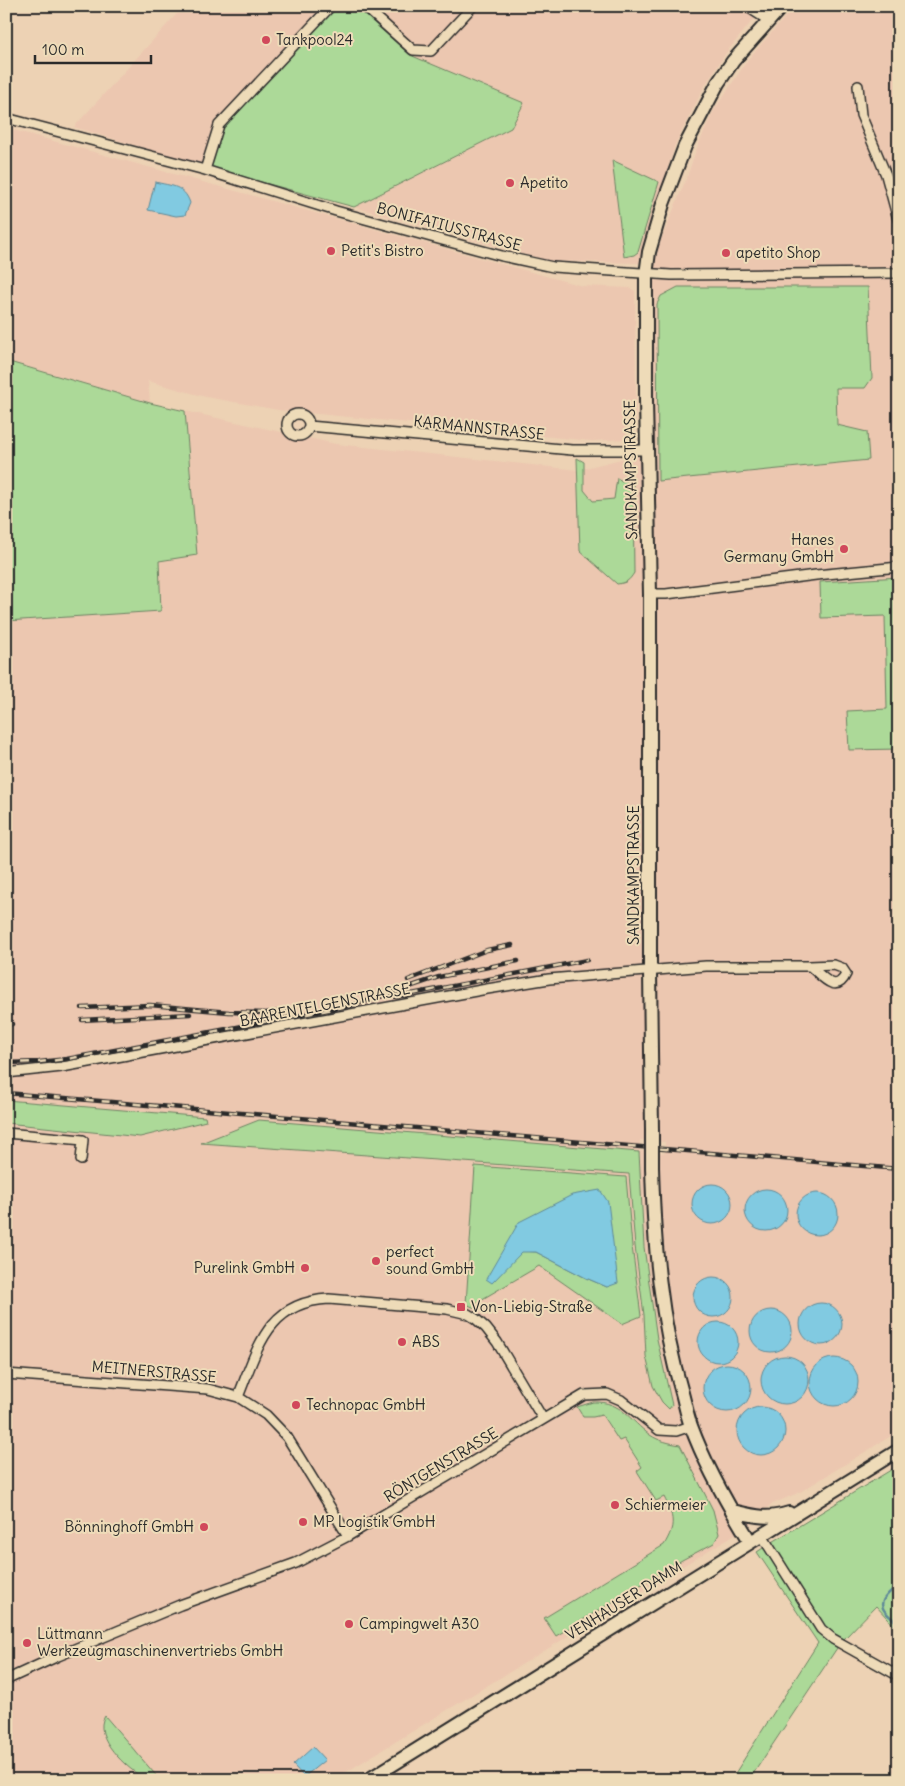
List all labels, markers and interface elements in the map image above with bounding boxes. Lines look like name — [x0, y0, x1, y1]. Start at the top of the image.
place label: Tankpool24 — [276, 30, 354, 49]
scale bar — [35, 32, 151, 64]
marker: Tankpool24 — [260, 34, 272, 46]
text: 100 m — [42, 40, 84, 59]
place label: Apetito — [520, 173, 568, 192]
marker: Apetito — [504, 177, 516, 189]
street label: BONIFATIUSSTRASSE — [375, 198, 524, 255]
place label: Petit's Bistro — [341, 241, 424, 260]
place label: apetito Shop — [736, 243, 821, 262]
marker: Petit's Bistro — [325, 245, 337, 257]
marker: apetito Shop — [720, 247, 732, 259]
street label: SANDKAMPSTRASSE — [620, 400, 641, 540]
street label: KARMANNSTRASSE — [412, 411, 546, 444]
place label: Hanes Germany GmbH — [724, 530, 834, 566]
marker: Hanes Germany GmbH — [838, 543, 850, 555]
street label: SANDKAMPSTRASSE — [624, 805, 643, 945]
street label: BAARENTELGENSTRASSE — [238, 979, 412, 1030]
place label: perfect sound GmbH — [386, 1242, 474, 1278]
marker: perfect sound GmbH — [370, 1255, 382, 1267]
place label: Purelink GmbH — [194, 1258, 295, 1277]
marker: Purelink GmbH — [299, 1262, 311, 1274]
place label: Von-Liebig-Straße — [471, 1297, 593, 1316]
marker: Von-Liebig-Straße — [455, 1301, 467, 1313]
place label: ABS — [412, 1332, 440, 1351]
marker: ABS — [396, 1336, 408, 1348]
street label: MEITNERSTRASSE — [91, 1357, 217, 1386]
place label: Technopac GmbH — [306, 1395, 426, 1414]
marker: Technopac GmbH — [290, 1399, 302, 1411]
street label: RÖNTGENSTRASSE — [380, 1423, 501, 1506]
place label: Schiermeier — [625, 1495, 706, 1514]
marker: Schiermeier — [609, 1499, 621, 1511]
place label: MP Logistik GmbH — [313, 1512, 436, 1531]
marker: MP Logistik GmbH — [297, 1516, 309, 1528]
place label: Bönninghoff GmbH — [65, 1517, 194, 1536]
marker: Bönninghoff GmbH — [198, 1521, 210, 1533]
street label: VENHAUSER DAMM — [562, 1557, 686, 1644]
place label: Campingwelt A30 — [359, 1614, 479, 1633]
marker: Campingwelt A30 — [343, 1618, 355, 1630]
place label: Lüttmann Werkzeugmaschinenvertriebs GmbH — [37, 1624, 284, 1660]
marker: Lüttmann Werkzeugmaschinenvertriebs GmbH — [21, 1637, 33, 1649]

